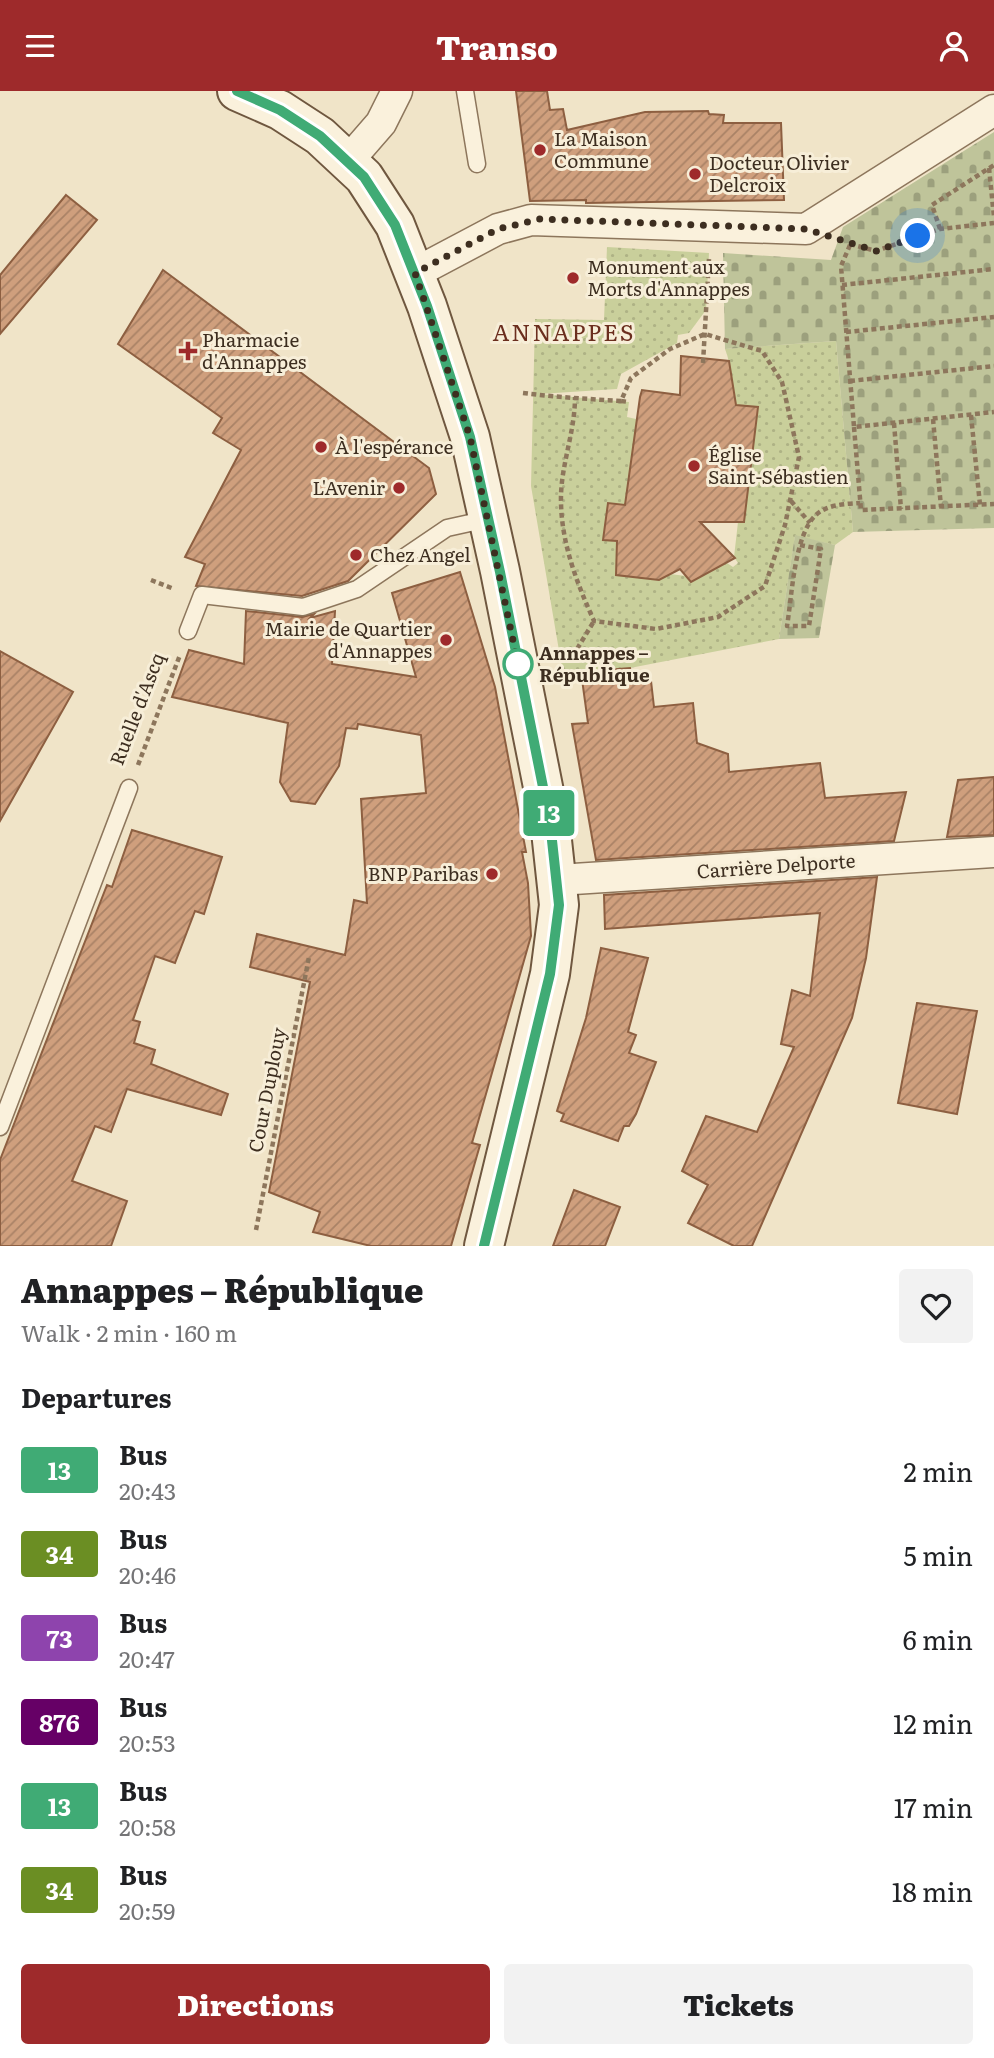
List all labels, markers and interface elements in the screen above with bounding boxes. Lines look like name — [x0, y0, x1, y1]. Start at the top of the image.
text: Transo — [436, 22, 558, 70]
icon: menu — [21, 27, 59, 65]
icon: person — [935, 27, 973, 65]
place label: La Maison Commune — [554, 124, 649, 174]
marker: La Maison Commune — [532, 142, 548, 158]
place label: Docteur Olivier Delcroix — [709, 148, 849, 198]
marker: Docteur Olivier Delcroix — [687, 166, 703, 182]
your location — [900, 218, 935, 253]
place label: Monument aux Morts d'Annappes — [587, 252, 750, 302]
marker: Monument aux Morts d'Annappes — [565, 270, 581, 286]
district label: ANNAPPES — [492, 314, 636, 348]
place label: Pharmacie d'Annappes — [202, 325, 307, 375]
marker: Pharmacie d'Annappes — [180, 343, 196, 359]
place label: À l'espérance — [335, 432, 453, 460]
marker: À l'espérance — [313, 439, 329, 455]
place label: Église Saint-Sébastien — [708, 440, 848, 490]
marker: Église Saint-Sébastien — [686, 458, 702, 474]
place label: L'Avenir — [312, 473, 385, 501]
marker: L'Avenir — [391, 480, 407, 496]
place label: Chez Angel — [370, 540, 471, 568]
marker: Chez Angel — [348, 547, 364, 563]
place label: Mairie de Quartier d'Annappes — [264, 614, 432, 664]
marker: Mairie de Quartier d'Annappes — [438, 632, 454, 648]
place label: Annappes – République — [539, 638, 650, 688]
street label: Ruelle d'Ascq — [102, 648, 171, 769]
marker: Annappes – République — [503, 649, 533, 679]
line badge: 13 — [518, 790, 580, 836]
text: 13 — [537, 795, 561, 830]
street label: Carrière Delporte — [696, 845, 856, 885]
place label: BNP Paribas — [368, 859, 478, 887]
marker: BNP Paribas — [484, 866, 500, 882]
street label: Cour Duplouy — [240, 1025, 292, 1155]
text: Annappes – République — [21, 1264, 424, 1313]
button: heart — [899, 1269, 973, 1343]
text: Walk · 2 min · 160 m — [21, 1315, 237, 1349]
text: Departures — [21, 1377, 172, 1416]
text: Bus — [119, 1434, 167, 1473]
text: 2 min — [904, 1451, 973, 1490]
text: 13 — [48, 1452, 71, 1487]
text: 20:43 — [119, 1473, 176, 1507]
text: Bus — [119, 1518, 167, 1557]
text: 5 min — [904, 1535, 973, 1574]
text: 34 — [46, 1536, 73, 1571]
text: 20:46 — [119, 1557, 176, 1591]
text: Bus — [119, 1602, 167, 1641]
text: 6 min — [903, 1619, 973, 1658]
text: 73 — [46, 1620, 73, 1655]
text: 20:47 — [119, 1641, 175, 1675]
text: Bus — [119, 1686, 167, 1725]
text: 12 min — [893, 1703, 973, 1742]
text: 876 — [39, 1704, 80, 1739]
text: 20:53 — [119, 1725, 176, 1759]
text: Bus — [119, 1770, 167, 1809]
text: 17 min — [894, 1787, 973, 1826]
text: 13 — [48, 1788, 71, 1823]
text: 20:58 — [119, 1809, 176, 1843]
text: Bus — [119, 1854, 167, 1893]
text: 18 min — [892, 1871, 973, 1910]
text: 34 — [46, 1872, 73, 1907]
text: 20:59 — [119, 1893, 175, 1927]
button: Directions — [21, 1964, 490, 2044]
button: Tickets — [504, 1964, 973, 2044]

